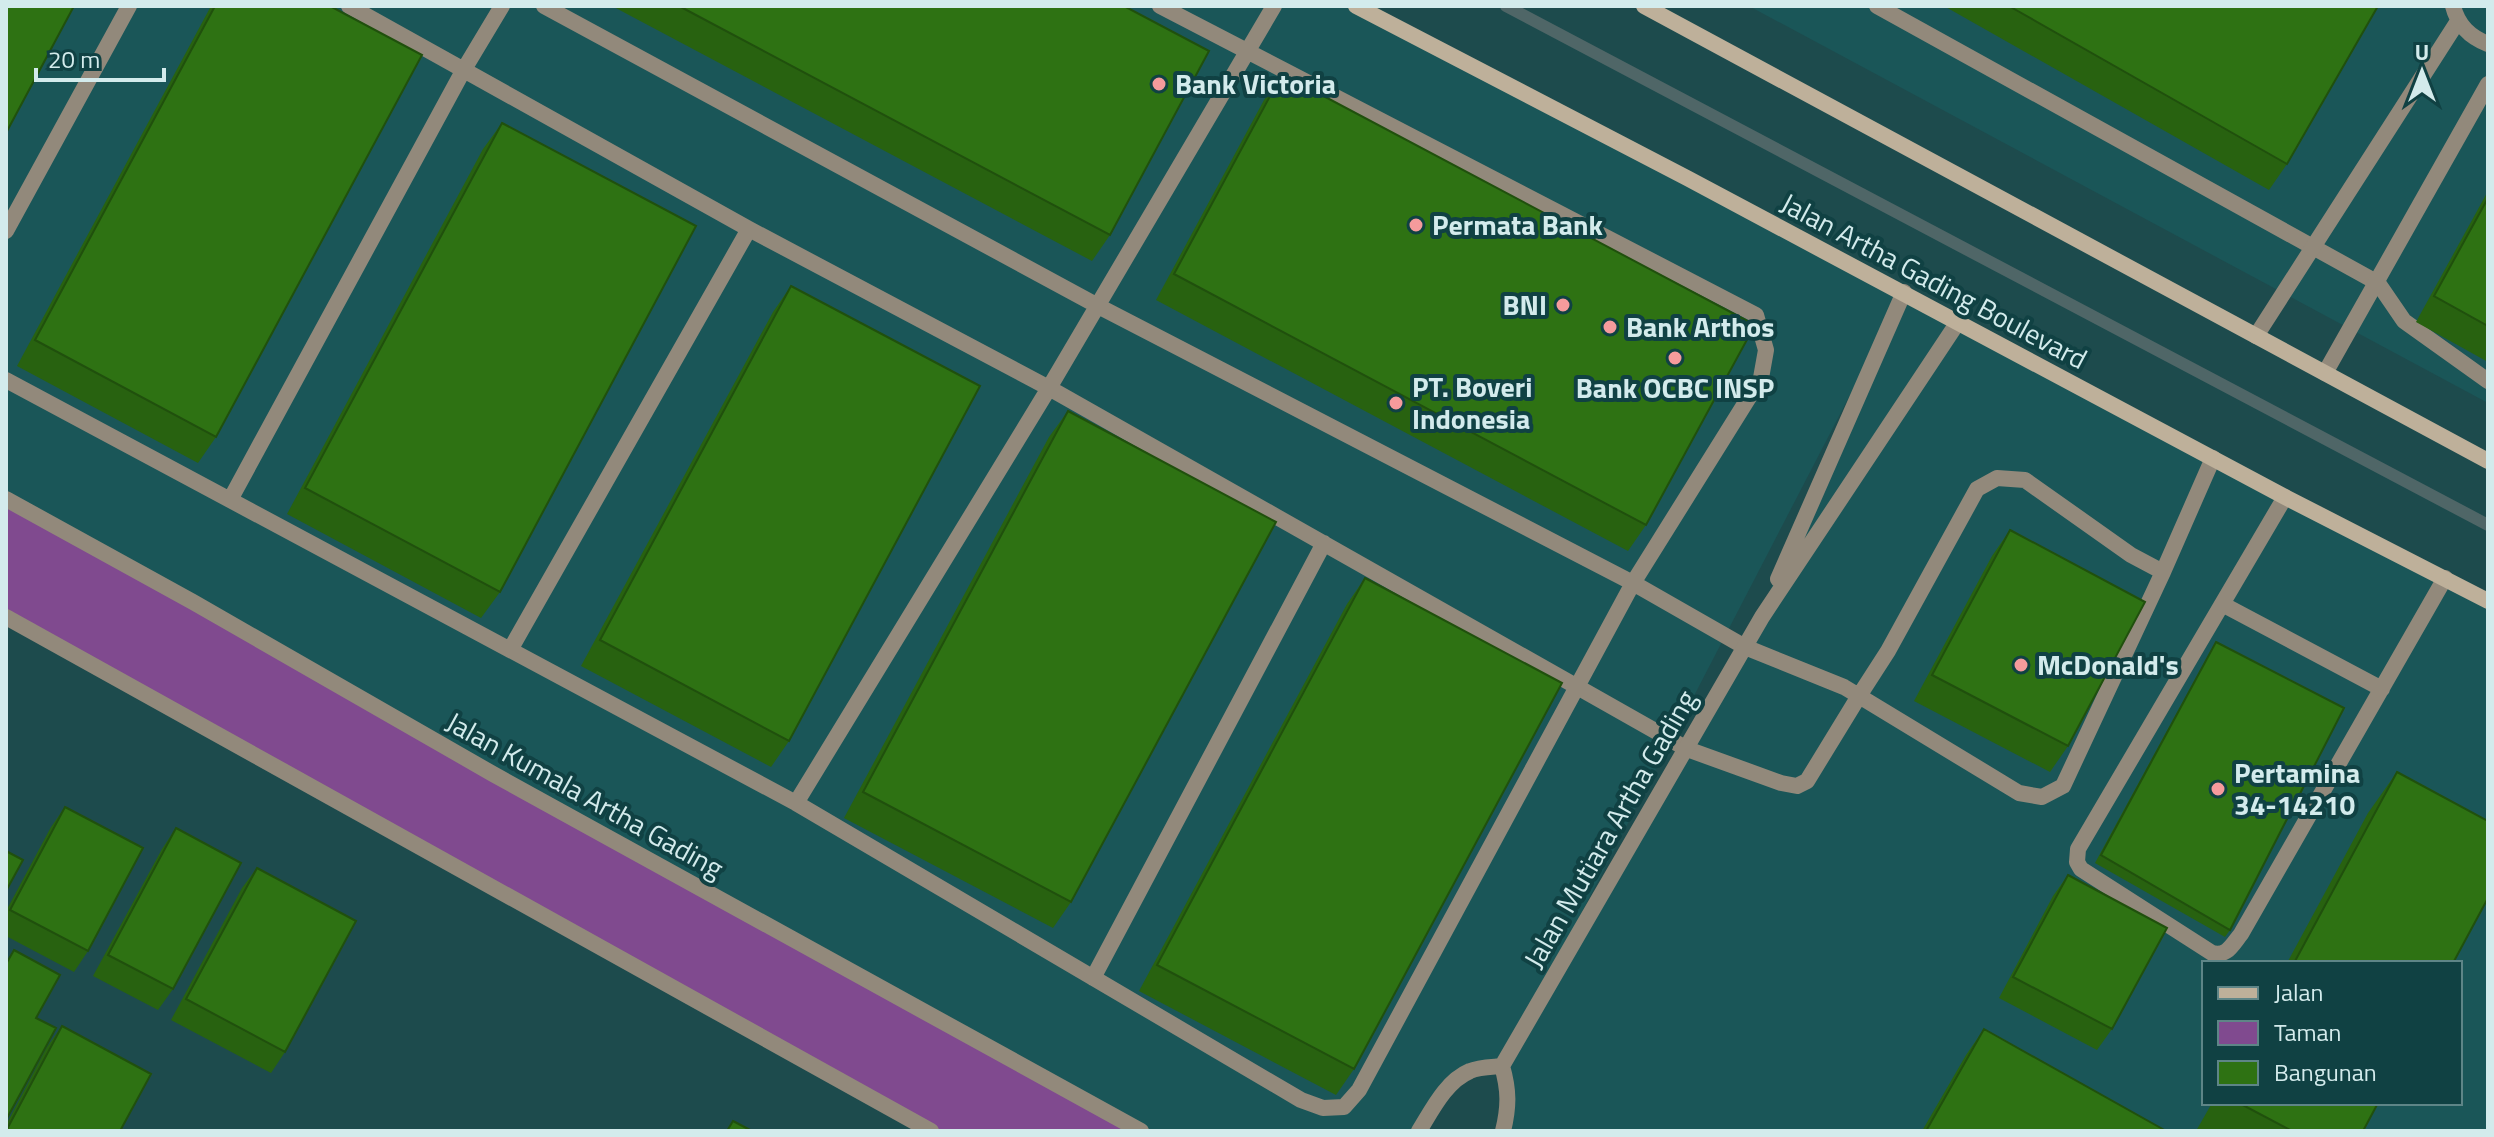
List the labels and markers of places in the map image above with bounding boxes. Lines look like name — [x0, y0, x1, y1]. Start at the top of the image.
place label: Bank Victoria — [1175, 62, 1336, 105]
marker: Bank Victoria — [1150, 75, 1168, 93]
place label: Permata Bank — [1432, 203, 1603, 246]
marker: Permata Bank — [1407, 216, 1425, 234]
place label: BNI — [1503, 283, 1547, 326]
marker: BNI — [1554, 296, 1572, 314]
place label: Bank Arthos — [1626, 305, 1775, 348]
marker: Bank Arthos — [1601, 318, 1619, 336]
marker: Bank OCBC INSP — [1666, 349, 1684, 367]
place label: PT. Boveri Indonesia — [1412, 365, 1532, 440]
place label: Bank OCBC INSP — [1576, 366, 1774, 409]
marker: PT. Boveri Indonesia — [1387, 394, 1405, 412]
place label: McDonald's — [2037, 643, 2179, 686]
marker: McDonald's — [2012, 656, 2030, 674]
place label: Pertamina 34-14210 — [2234, 751, 2360, 826]
marker: Pertamina 34-14210 — [2209, 780, 2227, 798]

